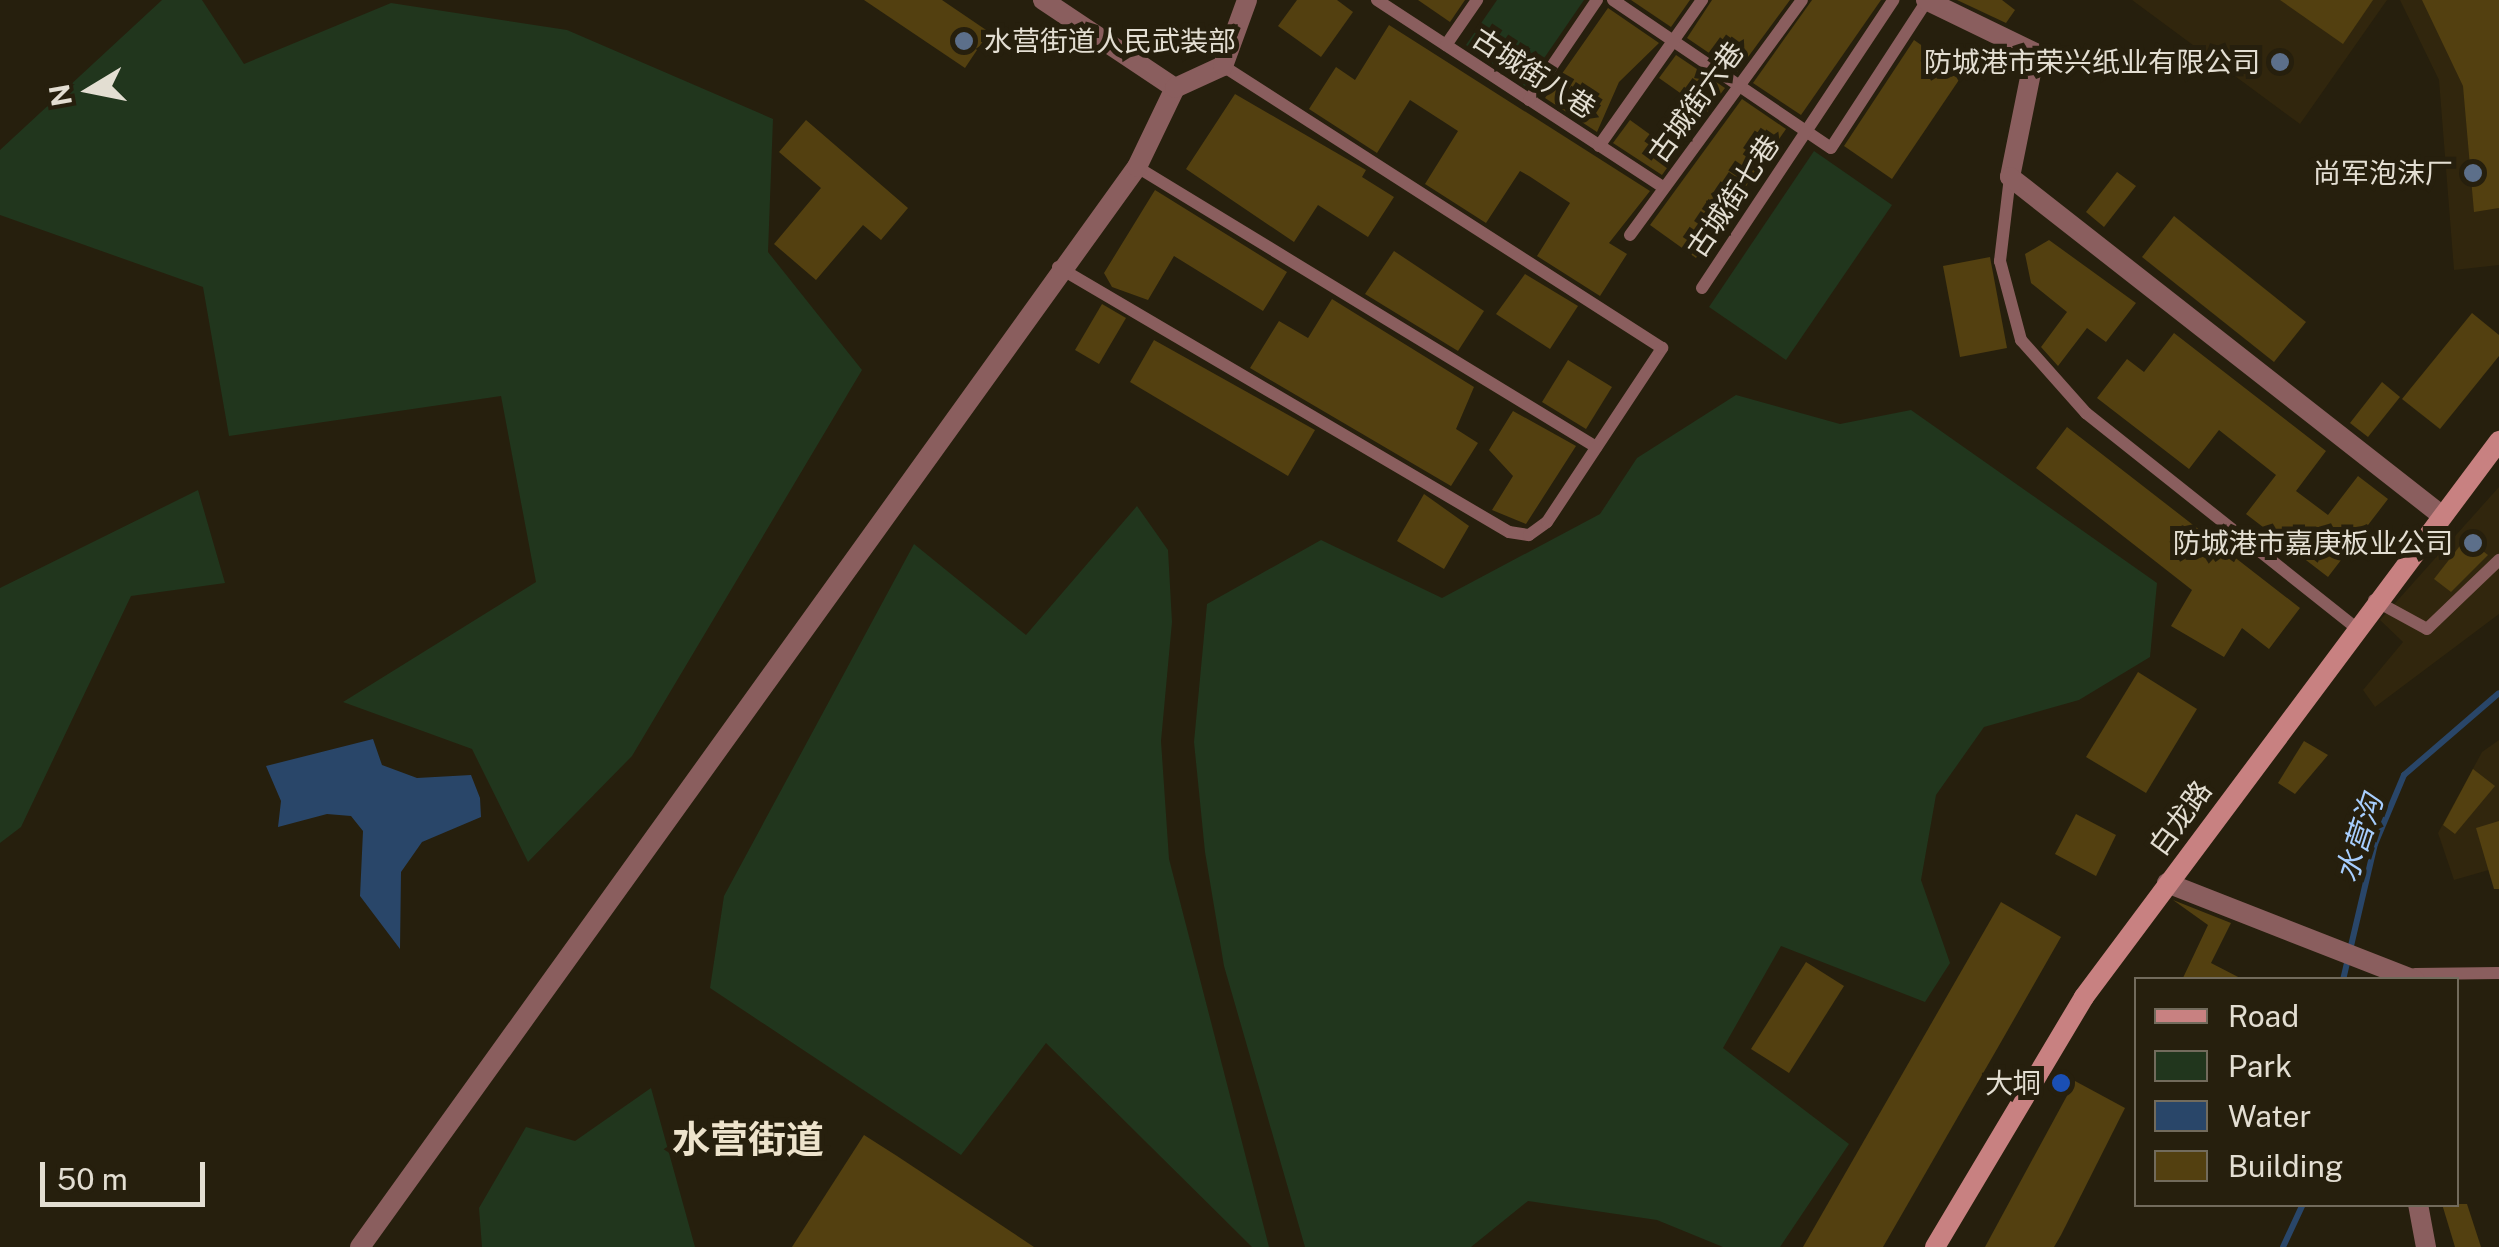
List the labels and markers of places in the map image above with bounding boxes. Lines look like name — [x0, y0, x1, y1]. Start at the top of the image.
place label: 水营街道人民武装部 — [984, 24, 1236, 58]
marker: 水营街道人民武装部 — [953, 30, 975, 52]
place label: 防城港市荣兴纸业有限公司 — [1924, 45, 2260, 79]
marker: 防城港市荣兴纸业有限公司 — [2269, 51, 2291, 73]
place label: 尚军泡沫厂 — [2313, 156, 2453, 190]
marker: 尚军泡沫厂 — [2462, 162, 2484, 184]
place label: 防城港市嘉庚板业公司 — [2173, 526, 2453, 560]
marker: 防城港市嘉庚板业公司 — [2462, 532, 2484, 554]
place label: 大垌 — [1985, 1066, 2041, 1100]
marker: 大垌 — [2050, 1072, 2072, 1094]

